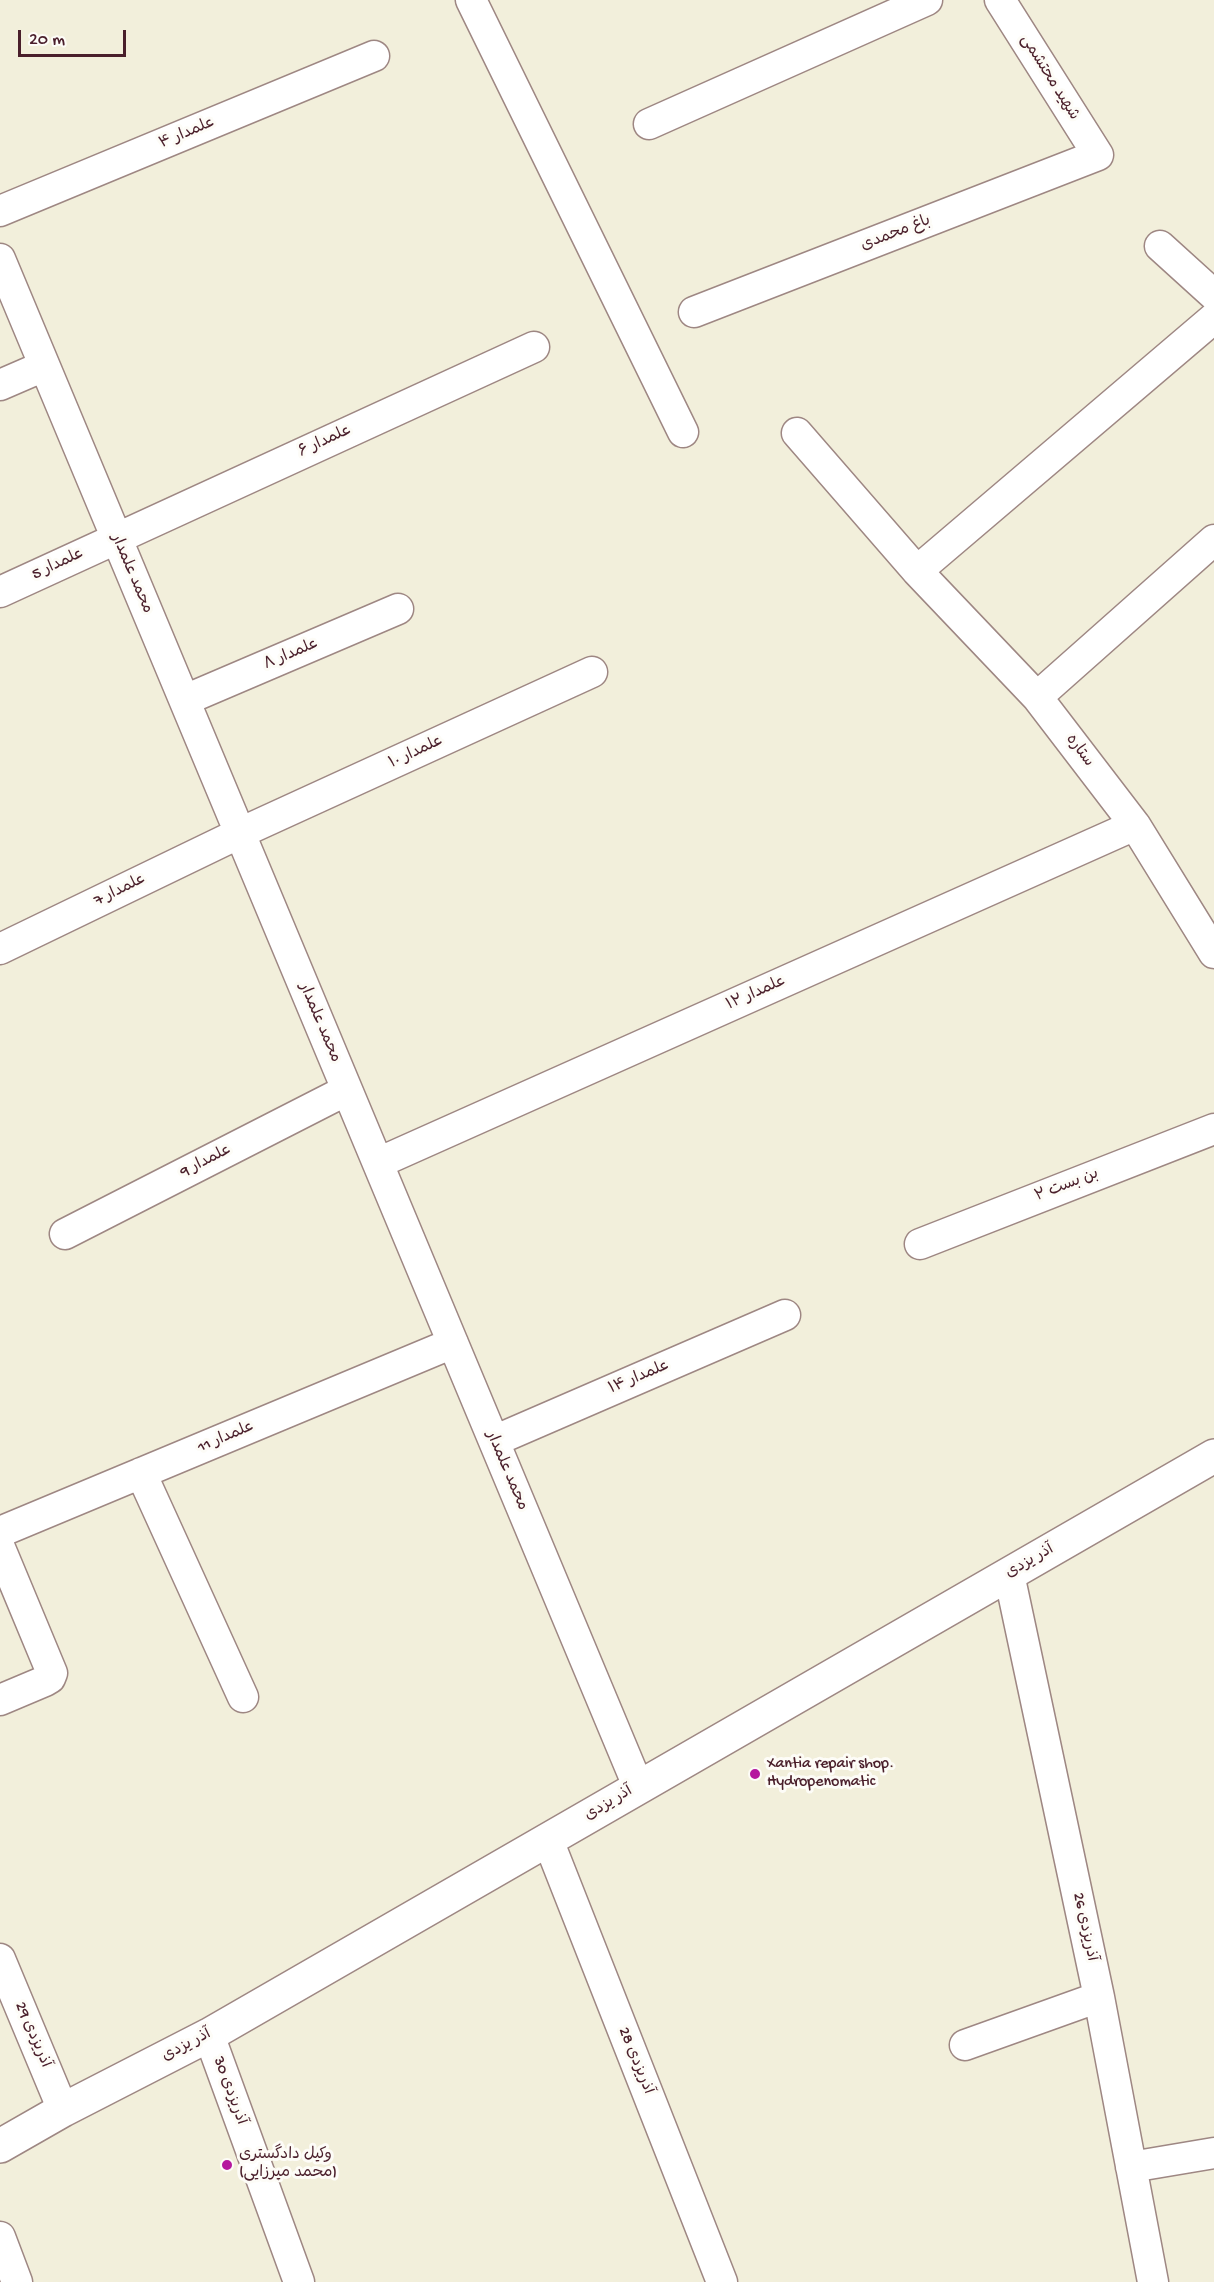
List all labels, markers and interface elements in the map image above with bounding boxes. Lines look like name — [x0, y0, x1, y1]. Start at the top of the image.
scale bar — [21, 18, 129, 56]
text: 20 m — [29, 30, 65, 51]
street label: شهید محتشمی — [1015, 32, 1083, 124]
street label: علمدار ۴ — [157, 114, 217, 154]
street label: باغ محمدی — [858, 212, 934, 256]
street label: علمدار ۶ — [296, 422, 354, 462]
street label: محمد علمدار — [106, 531, 156, 617]
street label: علمدار 5 — [29, 545, 87, 585]
street label: علمدار ۸ — [261, 635, 321, 675]
street label: ستاره — [1061, 731, 1097, 771]
street label: علمدار ۱۰ — [386, 732, 446, 774]
street label: علمدار 7 — [91, 870, 149, 912]
street label: علمدار ۱۲ — [724, 973, 788, 1015]
street label: محمد علمدار — [294, 980, 344, 1066]
street label: علمدار 9 — [178, 1141, 234, 1183]
street label: بن بست ۲ — [1032, 1165, 1102, 1207]
street label: علمدار ۱۴ — [606, 1357, 672, 1399]
street label: علمدار 11 — [195, 1418, 257, 1458]
street label: محمد علمدار — [481, 1428, 531, 1514]
street label: آذر یزدی — [1002, 1540, 1058, 1584]
place label: Xantia repair shop. Hydropenomatic — [767, 1755, 894, 1793]
marker: Xantia repair shop. Hydropenomatic — [748, 1767, 762, 1781]
street label: آذر یزدی — [581, 1782, 637, 1826]
street label: آذریزدی 26 — [1067, 1891, 1101, 1963]
street label: آذریزدی 29 — [10, 1999, 54, 2071]
street label: آذر یزدی — [159, 2025, 215, 2067]
street label: آذریزدی 28 — [613, 2025, 657, 2097]
street label: آذریزدی 30 — [208, 2054, 250, 2128]
place label: وکیل دادگستری (محمد میرزایی) — [239, 2146, 337, 2184]
marker: وکیل دادگستری (محمد میرزایی) — [220, 2158, 234, 2172]

